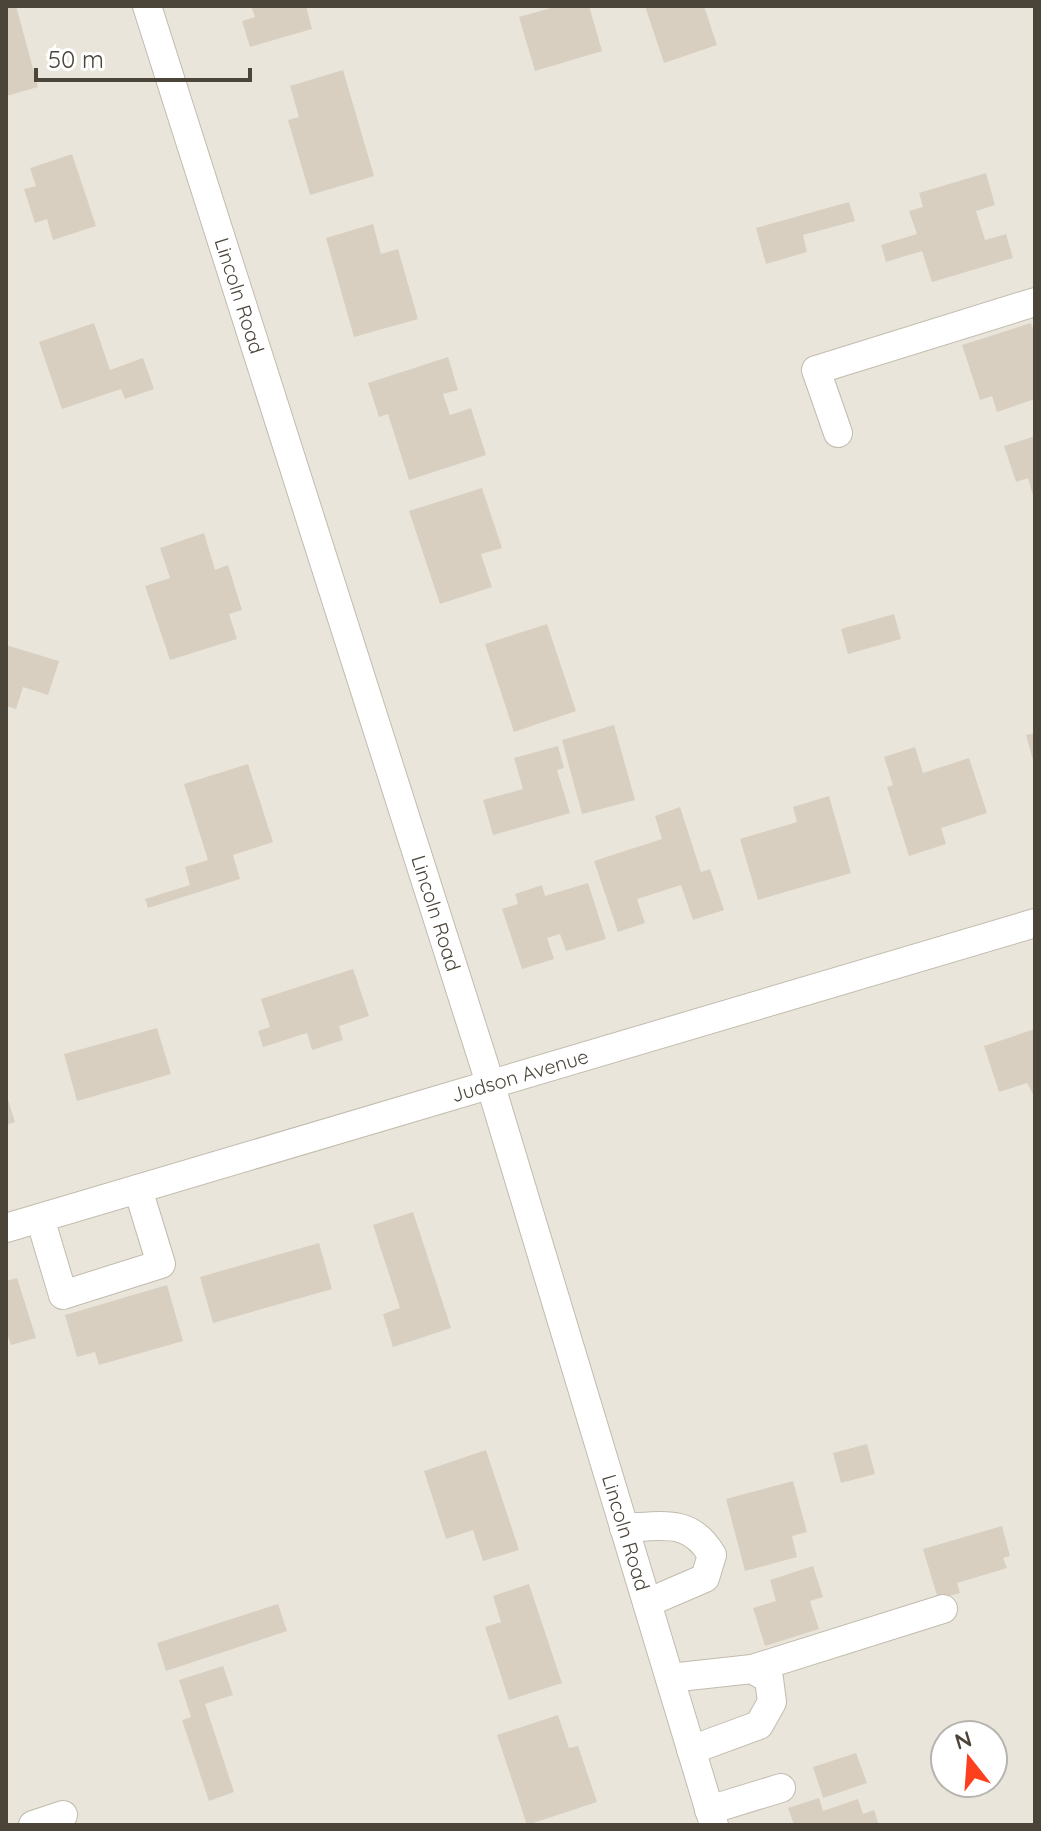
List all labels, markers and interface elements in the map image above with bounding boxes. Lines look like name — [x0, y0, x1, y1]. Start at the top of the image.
scale bar — [36, 32, 250, 82]
text: 50 m — [48, 44, 104, 74]
street label: Lincoln Road — [210, 234, 270, 357]
street label: Lincoln Road — [406, 852, 467, 974]
street label: Judson Avenue — [448, 1043, 591, 1107]
street label: Lincoln Road — [597, 1471, 656, 1594]
north arrow — [929, 1719, 1009, 1799]
text: N — [951, 1724, 975, 1756]

